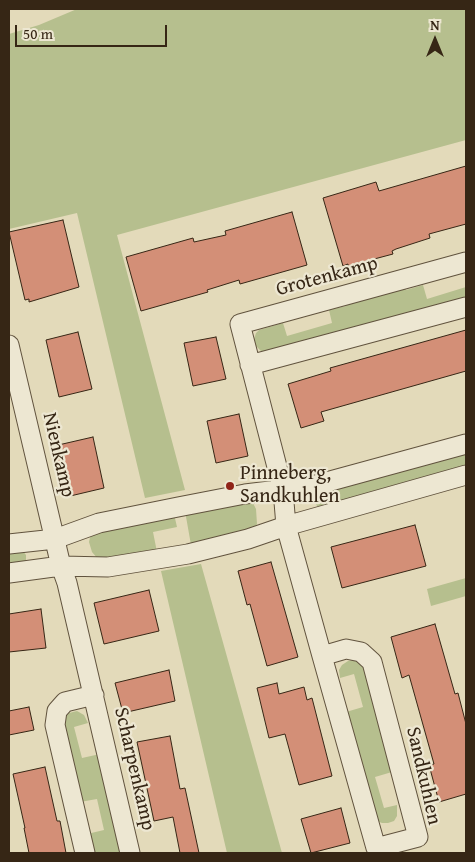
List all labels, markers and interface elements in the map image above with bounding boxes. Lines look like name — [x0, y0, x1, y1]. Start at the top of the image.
scale bar — [18, 15, 170, 47]
north arrow — [410, 15, 460, 65]
text: N — [430, 15, 440, 35]
text: 50 m — [23, 23, 53, 44]
street label: Grotenkamp — [273, 252, 381, 302]
street label: Nienkamp — [37, 410, 79, 500]
place label: Pinneberg, Sandkuhlen — [240, 462, 340, 509]
marker: Pinneberg, Sandkuhlen — [224, 480, 236, 492]
street label: Scharpenkamp — [108, 705, 160, 833]
street label: Sandkuhlen — [400, 725, 446, 827]

